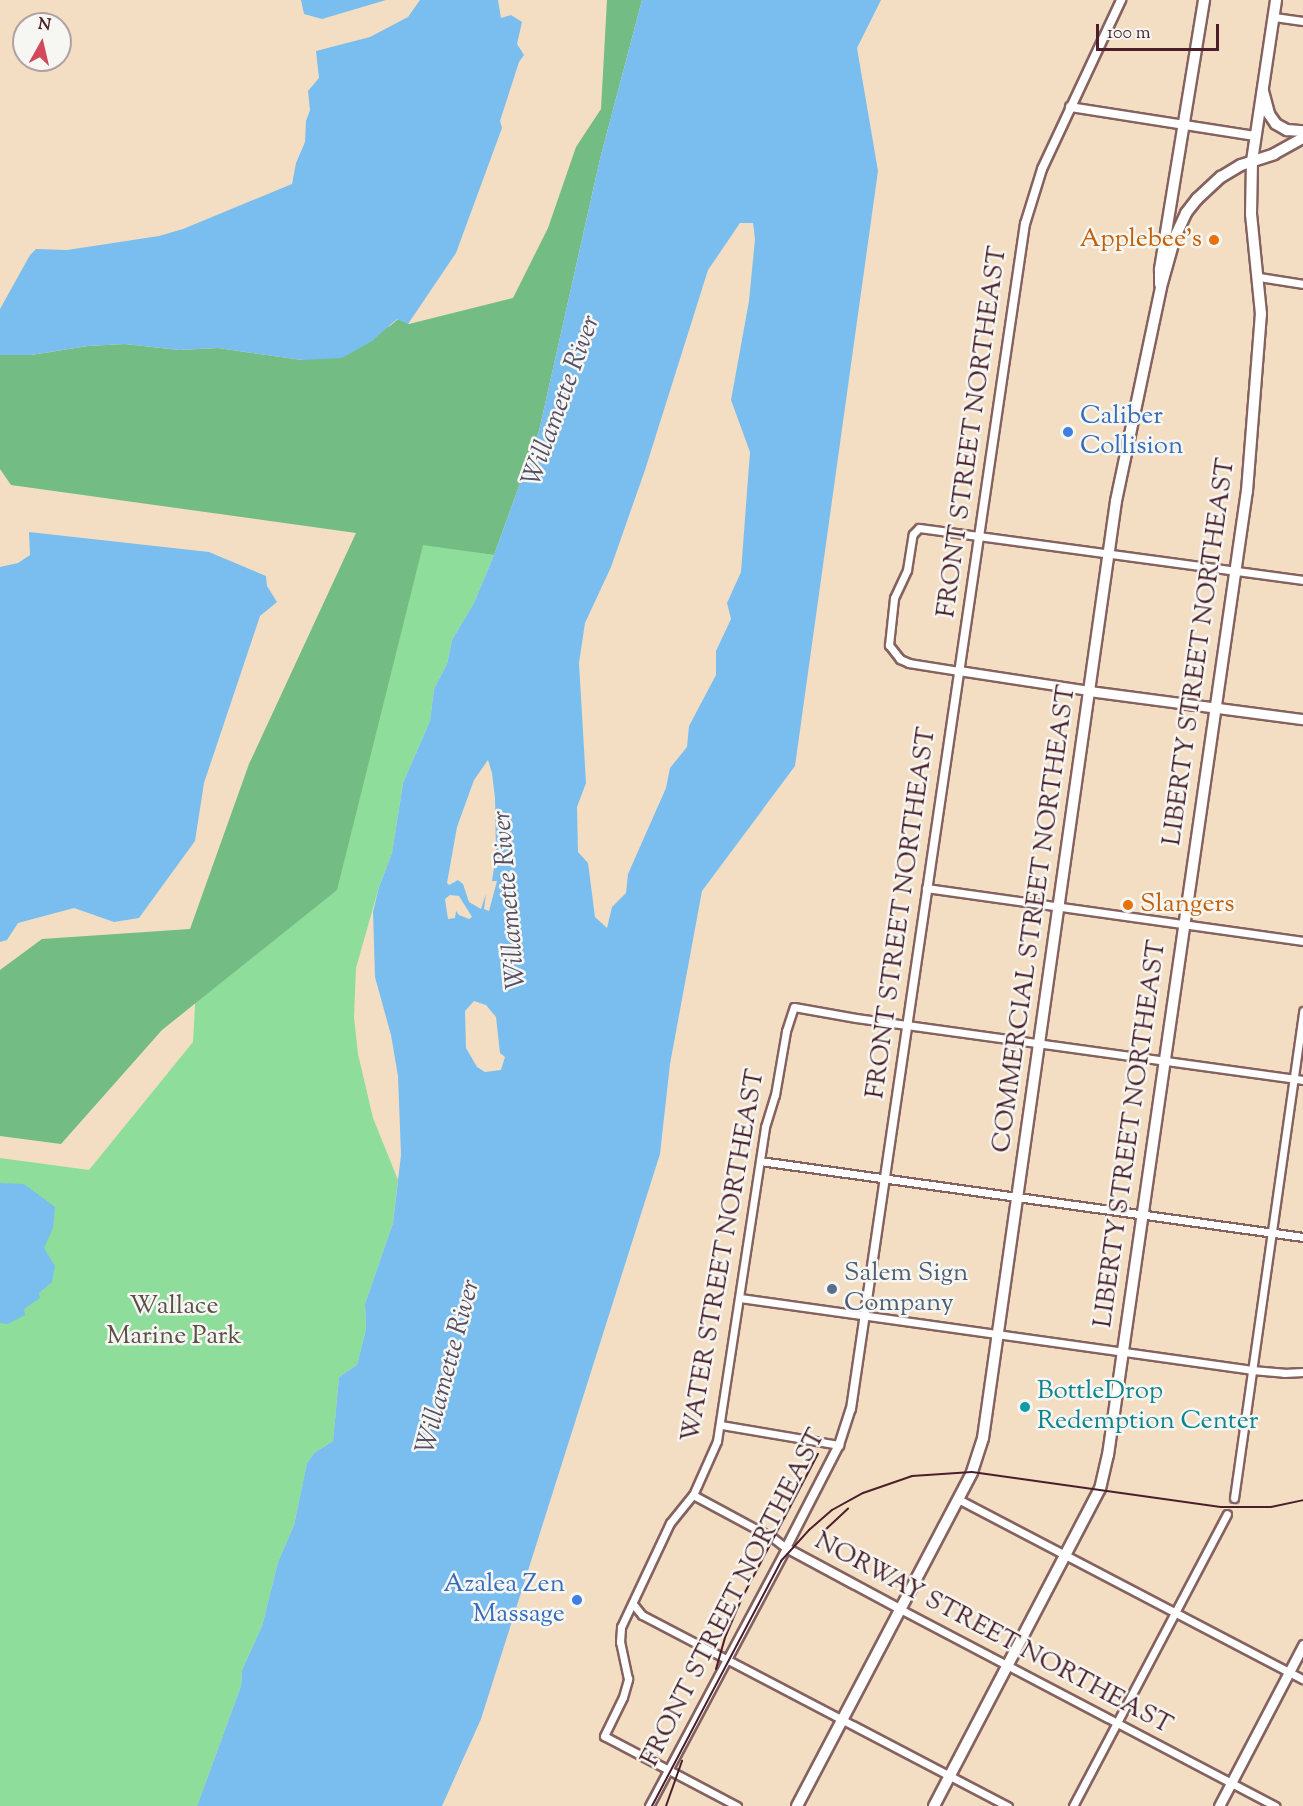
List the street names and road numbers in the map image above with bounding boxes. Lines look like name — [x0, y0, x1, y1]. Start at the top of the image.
street label: FRONT STREET NORTHEAST — [931, 244, 1015, 620]
street label: LIBERTY STREET NORTHEAST — [1157, 456, 1243, 848]
street label: COMMERCIAL STREET NORTHEAST — [987, 683, 1083, 1155]
street label: FRONT STREET NORTHEAST — [860, 725, 944, 1101]
street label: LIBERTY STREET NORTHEAST — [1088, 938, 1174, 1330]
street label: WATER STREET NORTHEAST — [676, 1067, 772, 1445]
street label: FRONT STREET NORTHEAST — [635, 1424, 833, 1772]
street label: NORWAY STREET NORTHEAST — [809, 1526, 1177, 1742]

